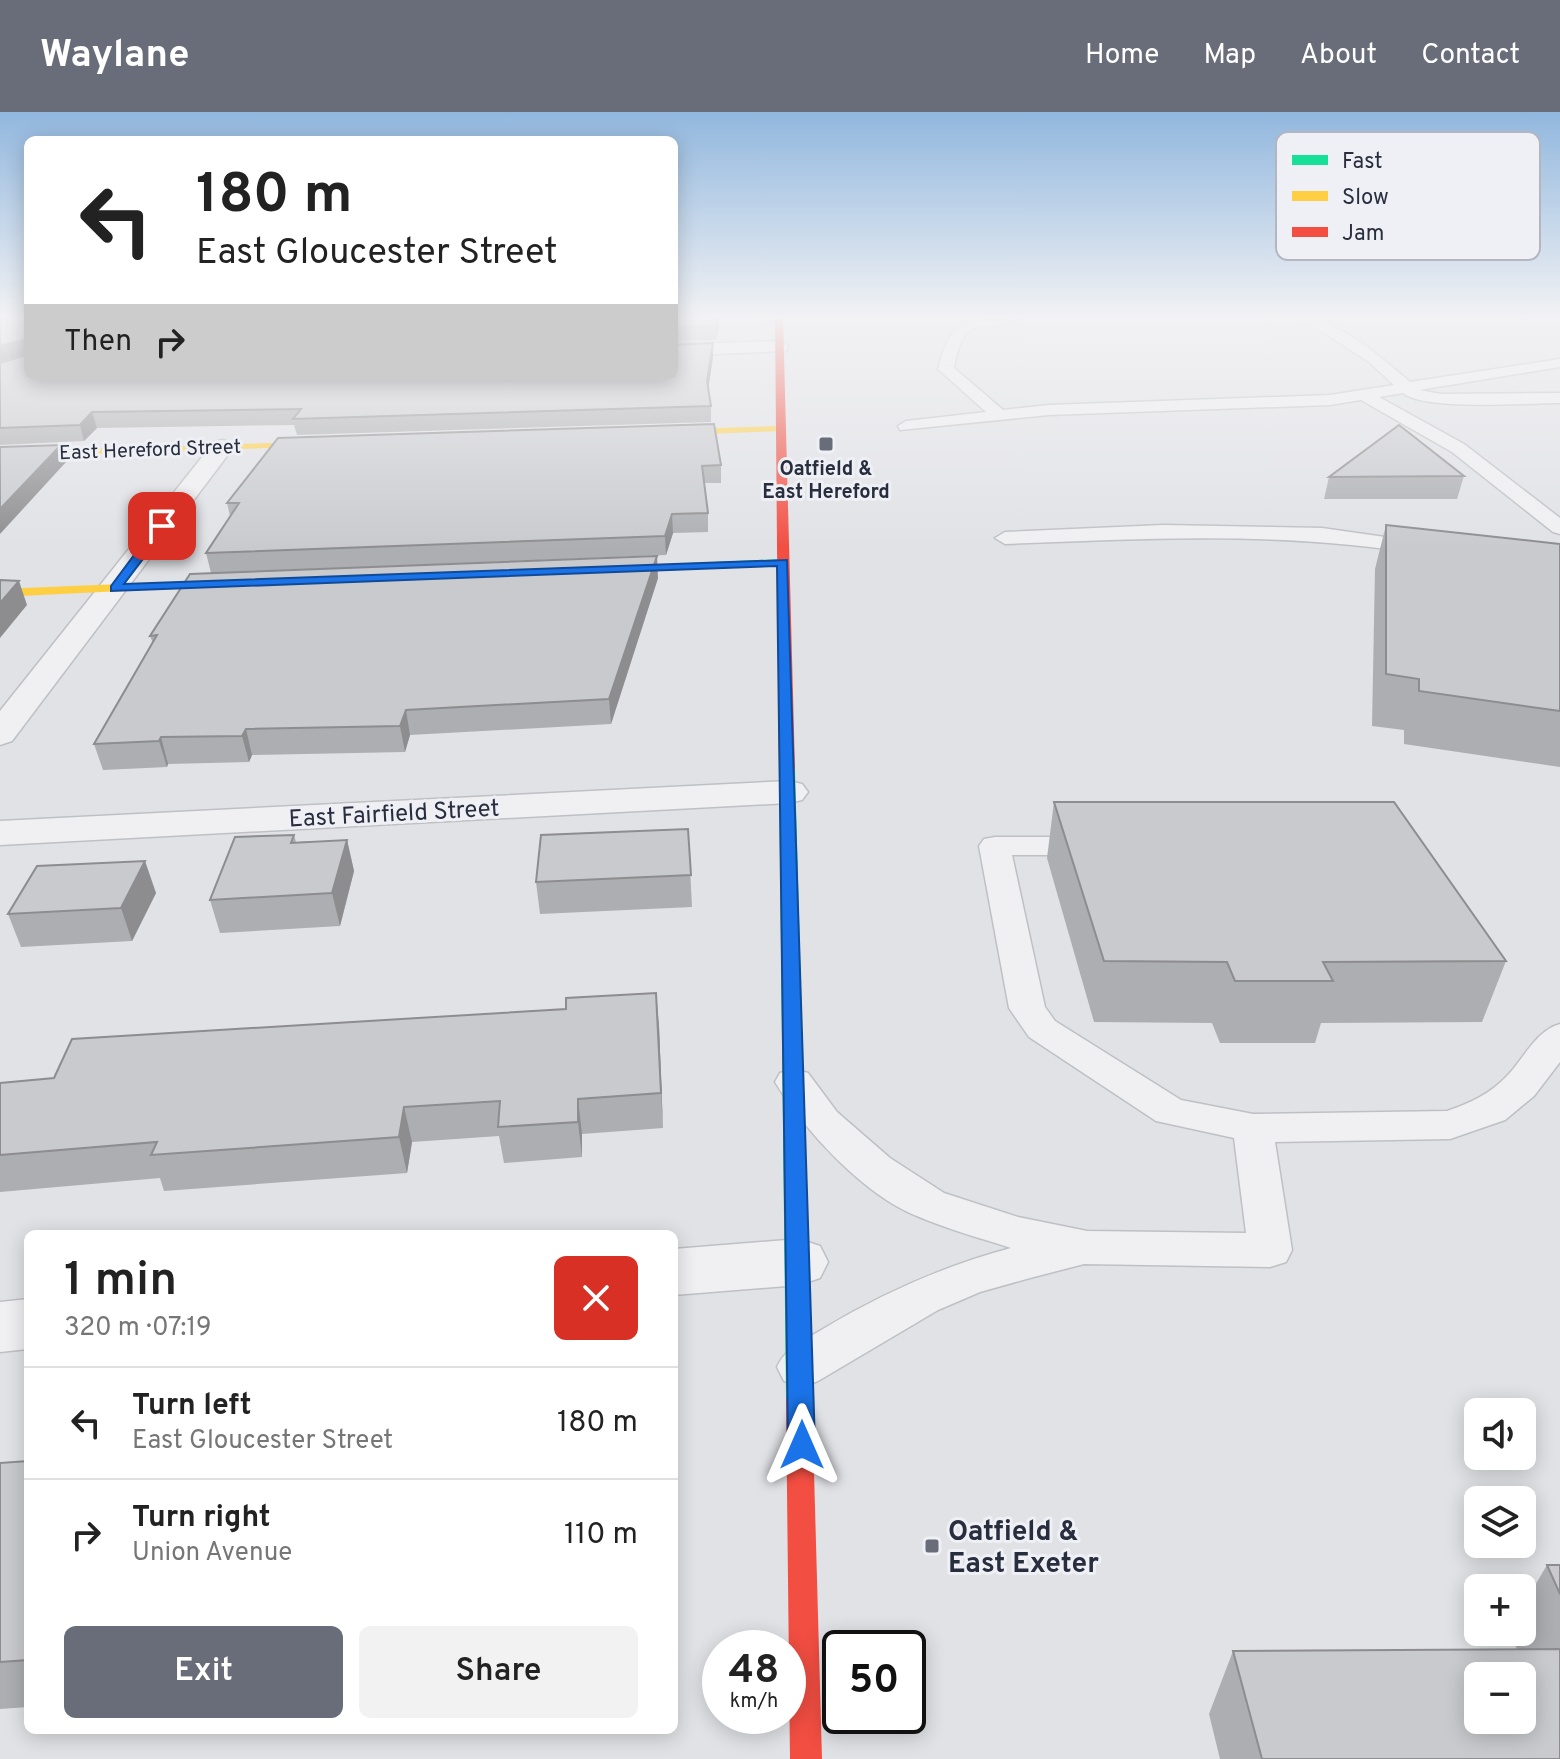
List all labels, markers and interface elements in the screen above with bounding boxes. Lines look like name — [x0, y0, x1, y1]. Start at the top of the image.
text: Waylane — [40, 32, 189, 81]
text: Home — [1085, 38, 1159, 74]
text: Map — [1203, 38, 1256, 74]
text: About — [1300, 38, 1377, 74]
text: Contact — [1421, 38, 1520, 74]
legend — [1276, 132, 1540, 260]
text: Fast — [1342, 149, 1383, 176]
text: 180 m — [196, 162, 353, 232]
icon: left — [64, 168, 168, 272]
text: Slow — [1342, 185, 1389, 212]
text: Jam — [1342, 221, 1385, 248]
text: East Gloucester Street — [196, 231, 558, 277]
icon: right — [148, 320, 192, 364]
text: Then — [64, 324, 132, 361]
street label: East Hereford Street — [59, 435, 241, 467]
marker: Oatfield & East Hereford — [817, 435, 835, 453]
place label: Oatfield & East Hereford — [762, 457, 890, 506]
pin — [128, 492, 196, 560]
icon: arrive — [140, 504, 184, 548]
street label: East Fairfield Street — [288, 794, 500, 835]
text: 1 min — [64, 1252, 177, 1312]
button: close — [554, 1256, 638, 1340]
text: 320 m · 07:19 — [64, 1312, 212, 1345]
text: Turn left — [132, 1388, 252, 1425]
map controls — [1464, 1398, 1536, 1734]
button: sound — [1464, 1398, 1536, 1470]
icon: left — [64, 1401, 108, 1445]
position arrow — [760, 1403, 844, 1487]
text: 180 m — [557, 1405, 638, 1442]
text: East Gloucester Street — [132, 1425, 393, 1458]
button: layers — [1464, 1486, 1536, 1558]
text: Turn right — [132, 1500, 270, 1537]
icon: right — [64, 1513, 108, 1557]
place label: Oatfield & East Exeter — [948, 1515, 1099, 1583]
text: 110 m — [564, 1517, 638, 1554]
text: Union Avenue — [132, 1537, 292, 1570]
marker: Oatfield & East Exeter — [923, 1537, 941, 1555]
button: + — [1464, 1574, 1536, 1646]
button: Exit — [64, 1626, 343, 1718]
button: Share — [359, 1626, 638, 1718]
speed limit sign: 50 — [822, 1630, 926, 1734]
text: 48 — [729, 1647, 779, 1697]
button: − — [1464, 1662, 1536, 1734]
text: km/h — [730, 1689, 778, 1715]

